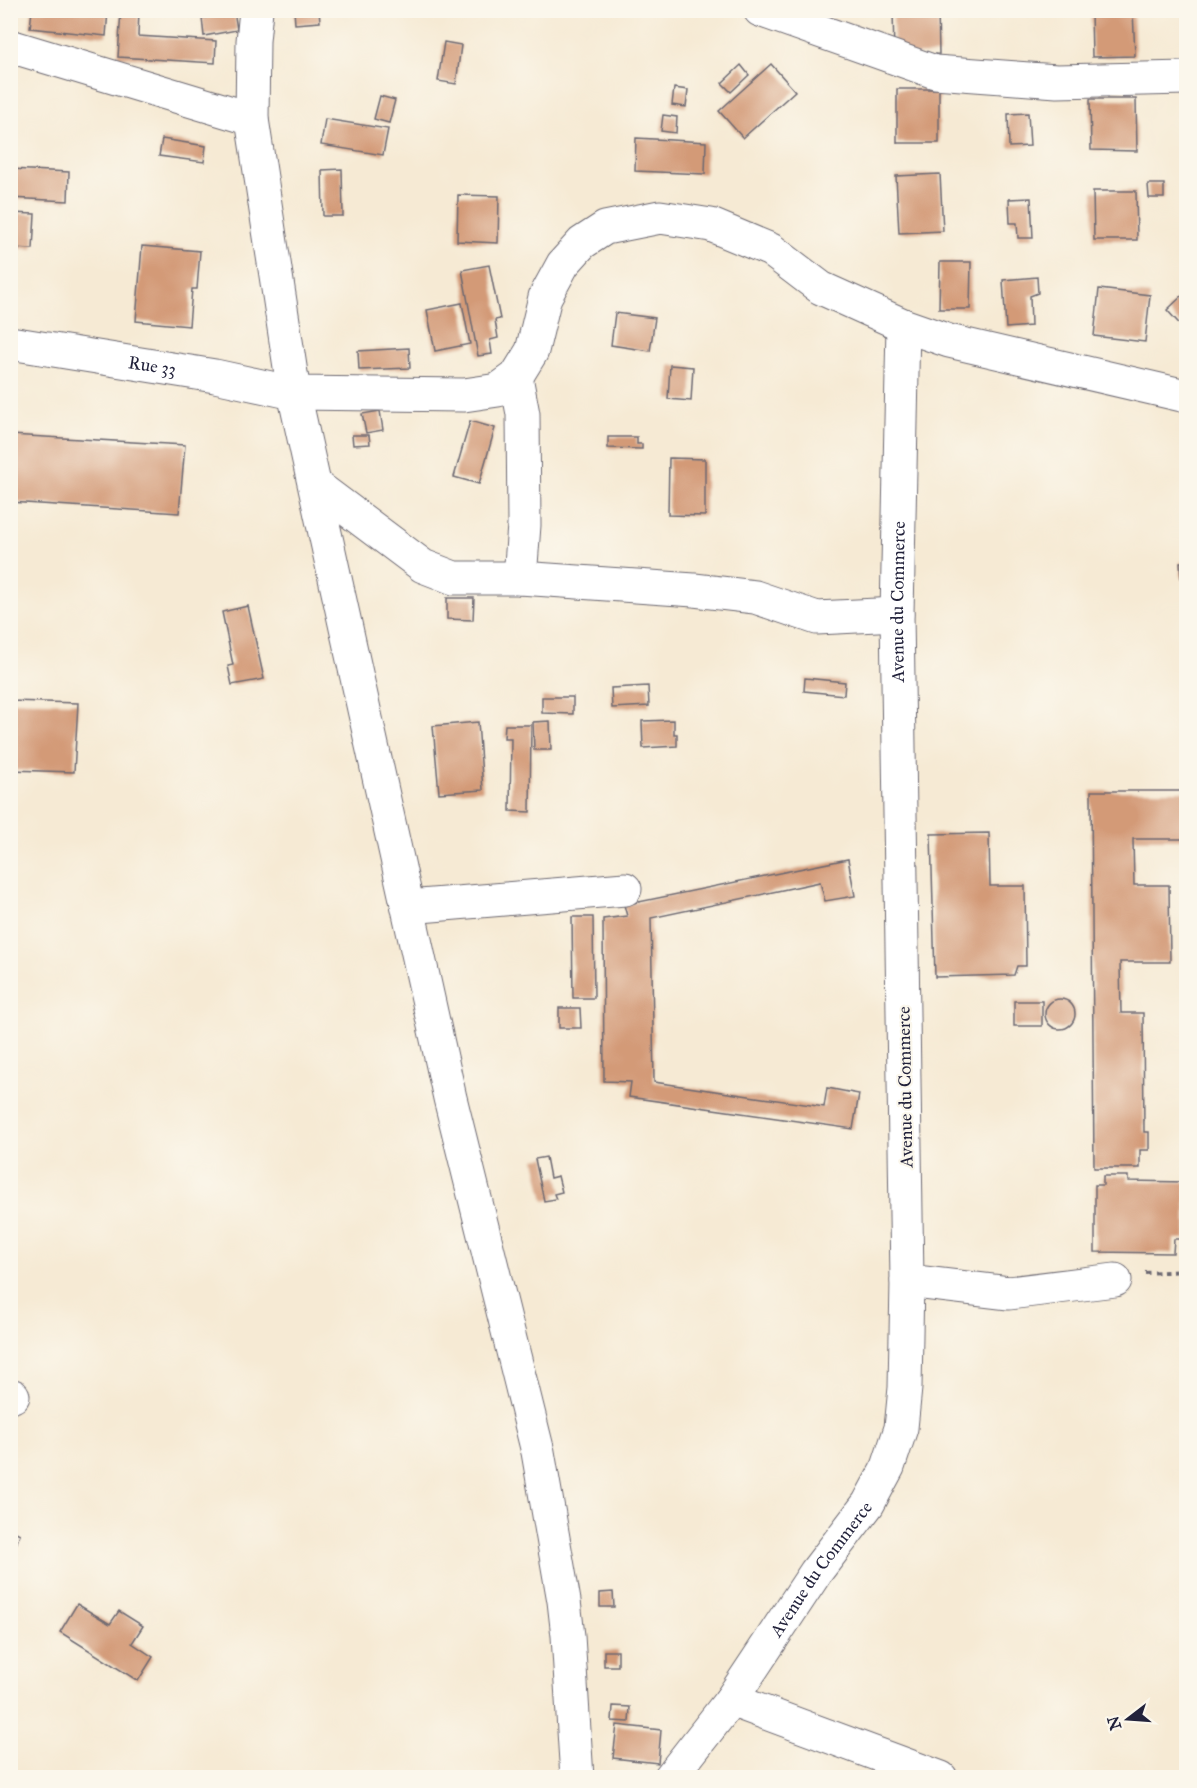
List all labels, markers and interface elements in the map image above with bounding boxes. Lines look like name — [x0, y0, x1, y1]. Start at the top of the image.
street label: Rue 33 — [127, 351, 178, 381]
street label: Avenue du Commerce — [886, 521, 910, 684]
street label: Avenue du Commerce — [893, 1006, 917, 1169]
street label: Avenue du Commerce — [765, 1497, 877, 1642]
north arrow — [1098, 1689, 1158, 1749]
text: N — [1103, 1714, 1125, 1733]

